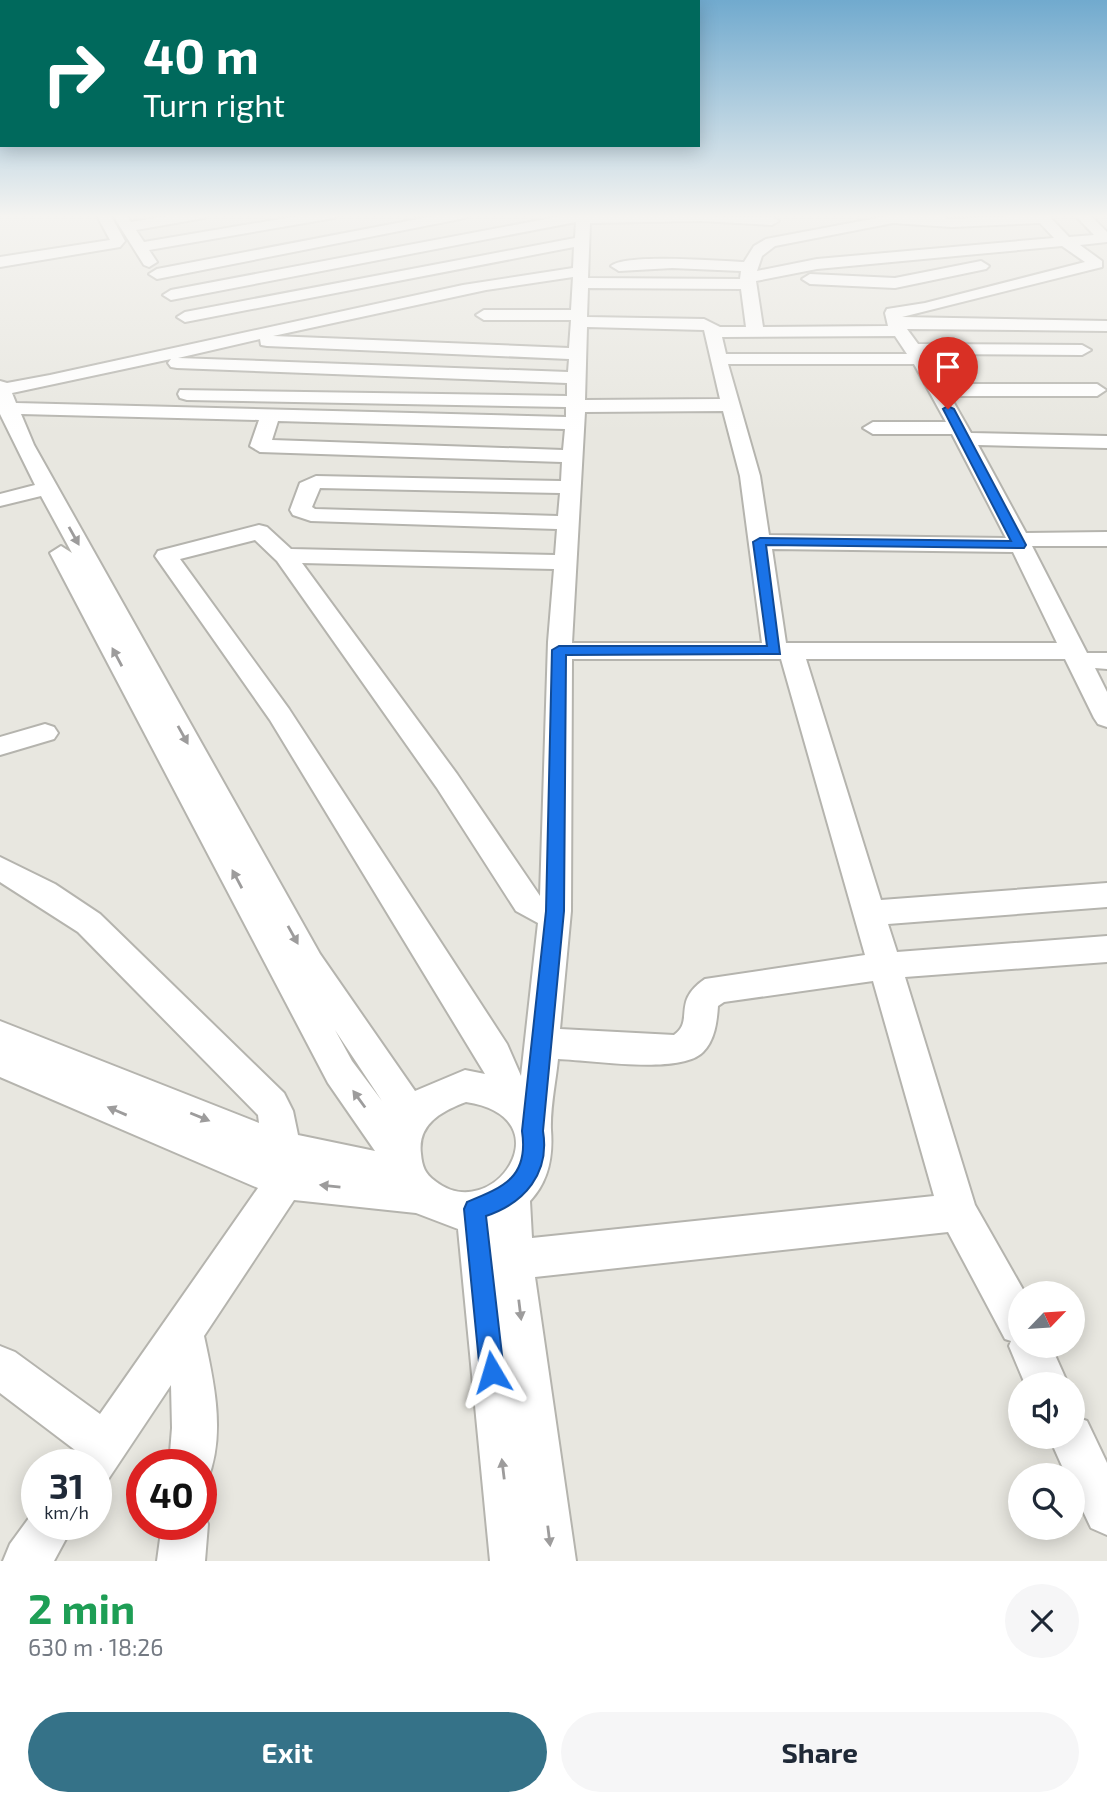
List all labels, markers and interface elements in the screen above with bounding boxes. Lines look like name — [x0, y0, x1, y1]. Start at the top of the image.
text: 40 m — [143, 25, 259, 84]
icon: right — [28, 28, 119, 119]
text: Turn right — [143, 85, 285, 123]
pin — [918, 337, 978, 409]
icon: arrive — [929, 348, 967, 386]
one-way arrow — [68, 526, 80, 546]
one-way arrow — [111, 648, 123, 667]
one-way arrow — [177, 726, 189, 745]
one-way arrow — [231, 869, 243, 889]
one-way arrow — [287, 925, 299, 944]
one-way arrow — [353, 1090, 367, 1108]
one-way arrow — [106, 1106, 127, 1117]
one-way arrow — [189, 1111, 210, 1122]
one-way arrow — [319, 1180, 341, 1191]
north arrow — [1008, 1281, 1085, 1358]
map controls — [1008, 1281, 1085, 1540]
one-way arrow — [514, 1299, 525, 1321]
position arrow — [455, 1335, 529, 1409]
button: sound — [1008, 1372, 1085, 1449]
speed limit sign: 40 — [126, 1449, 217, 1540]
one-way arrow — [498, 1458, 509, 1480]
button: search — [1008, 1463, 1085, 1540]
text: 31 — [49, 1464, 84, 1506]
text: km/h — [44, 1501, 89, 1523]
one-way arrow — [544, 1525, 555, 1547]
text: 2 min — [28, 1582, 135, 1632]
button: close — [1005, 1584, 1079, 1658]
text: 630 m · 18:26 — [28, 1633, 163, 1661]
button: Exit — [28, 1712, 547, 1792]
button: Share — [561, 1712, 1079, 1792]

